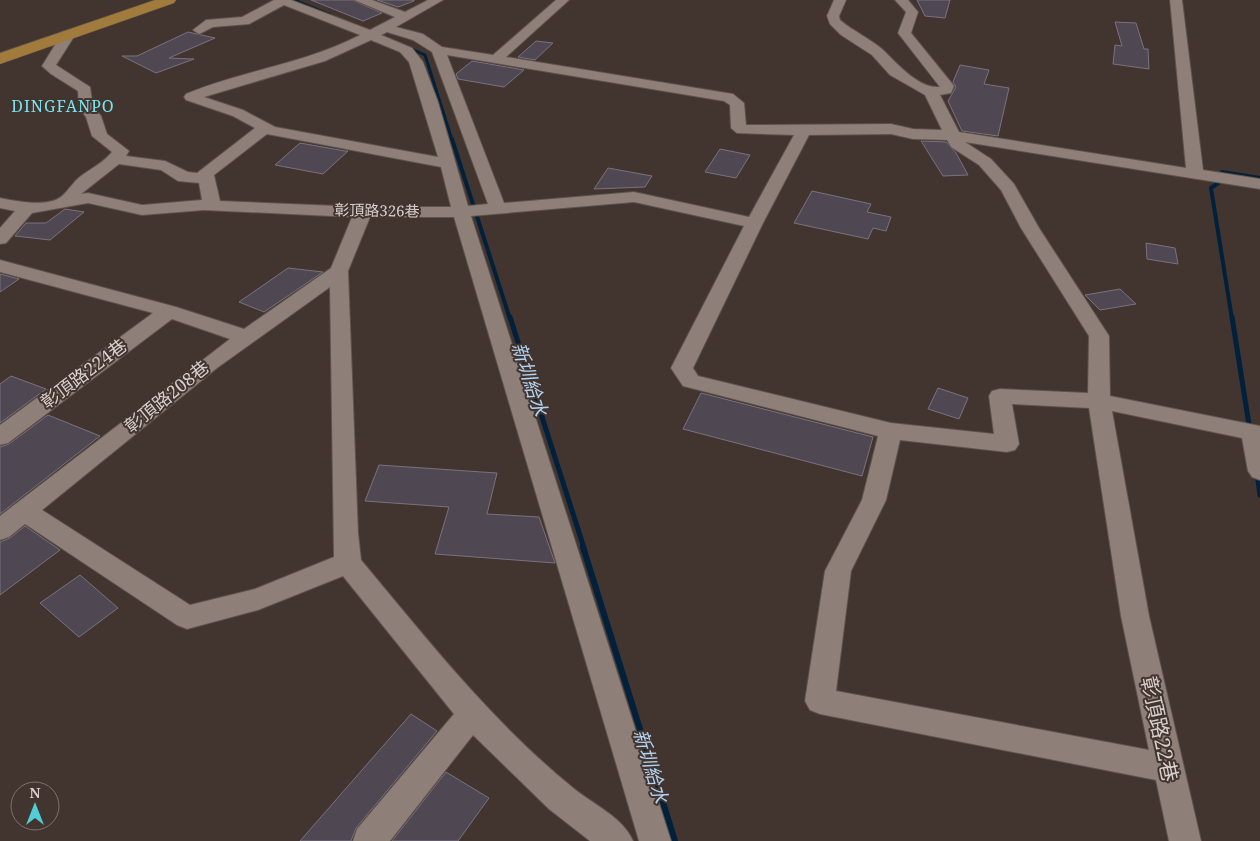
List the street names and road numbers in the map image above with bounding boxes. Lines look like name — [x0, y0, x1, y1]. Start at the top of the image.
street label: 彰頂路326巷 — [334, 199, 420, 221]
street label: 彰頂路224巷 — [35, 333, 131, 414]
street label: 彰頂路208巷 — [119, 355, 214, 438]
street label: 彰頂路22巷 — [1135, 673, 1185, 784]

